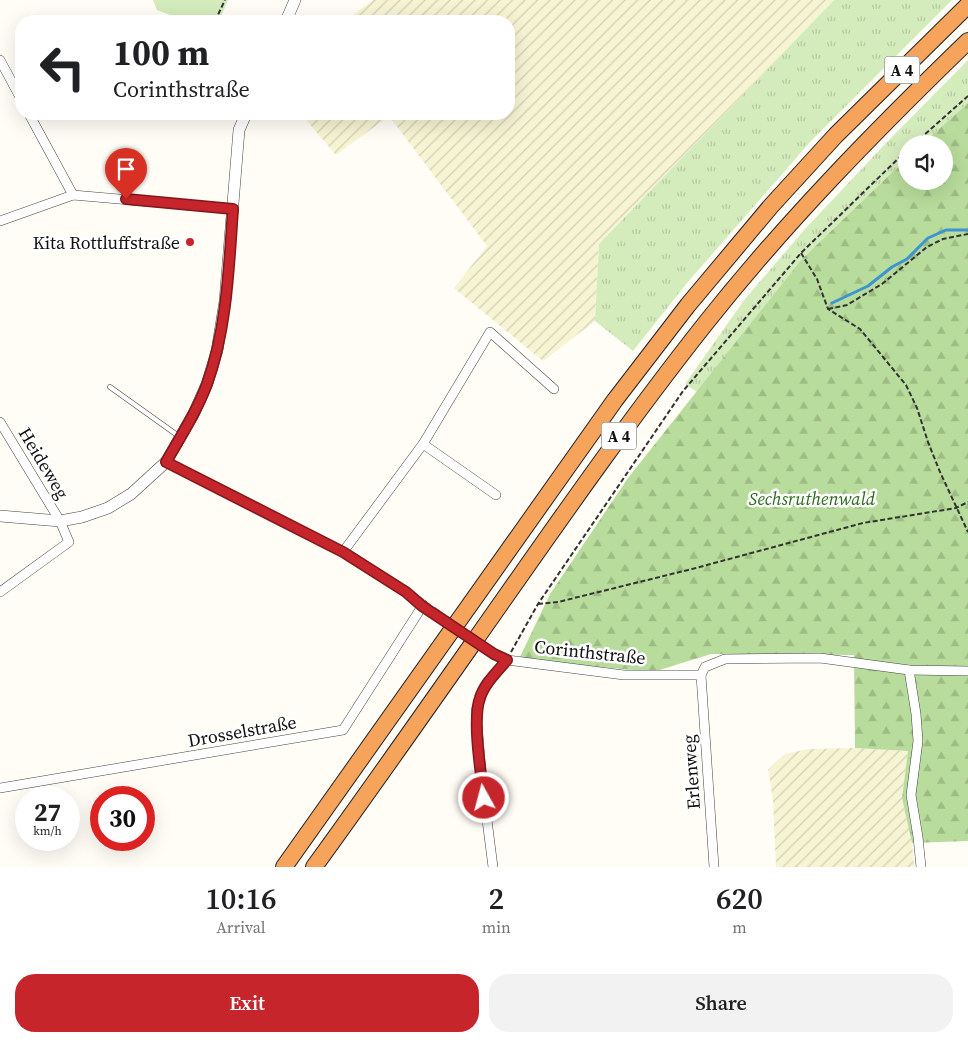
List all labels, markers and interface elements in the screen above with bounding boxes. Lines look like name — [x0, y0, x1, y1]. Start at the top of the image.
text: 100 m — [113, 29, 209, 77]
icon: left — [30, 35, 95, 100]
road number: A 4 — [884, 56, 920, 84]
text: Corinthstraße — [113, 74, 250, 104]
map controls — [898, 135, 953, 190]
button: sound — [898, 135, 953, 190]
pin — [105, 148, 147, 199]
icon: arrive — [112, 155, 140, 183]
place label: Kita Rottluffstraße — [33, 230, 180, 255]
marker: Kita Rottluffstraße — [184, 236, 196, 248]
street label: Heideweg — [13, 422, 75, 504]
road number: A 4 — [602, 422, 636, 450]
park label: Sechsruthenwald — [749, 486, 876, 511]
street label: Corinthstraße — [533, 634, 647, 670]
street label: Drosselstraße — [186, 709, 298, 753]
street label: Erlenweg — [676, 734, 706, 810]
position arrow — [457, 771, 509, 823]
speed limit sign: 30 — [90, 786, 155, 851]
text: 27 — [34, 795, 61, 829]
text: km/h — [33, 823, 62, 839]
text: 10:16 — [205, 878, 277, 919]
text: 2 — [488, 878, 504, 919]
text: 620 — [716, 878, 763, 919]
text: Arrival — [216, 916, 266, 938]
text: min — [482, 916, 511, 938]
text: m — [732, 916, 747, 938]
button: Exit — [15, 974, 479, 1032]
button: Share — [489, 974, 953, 1032]

